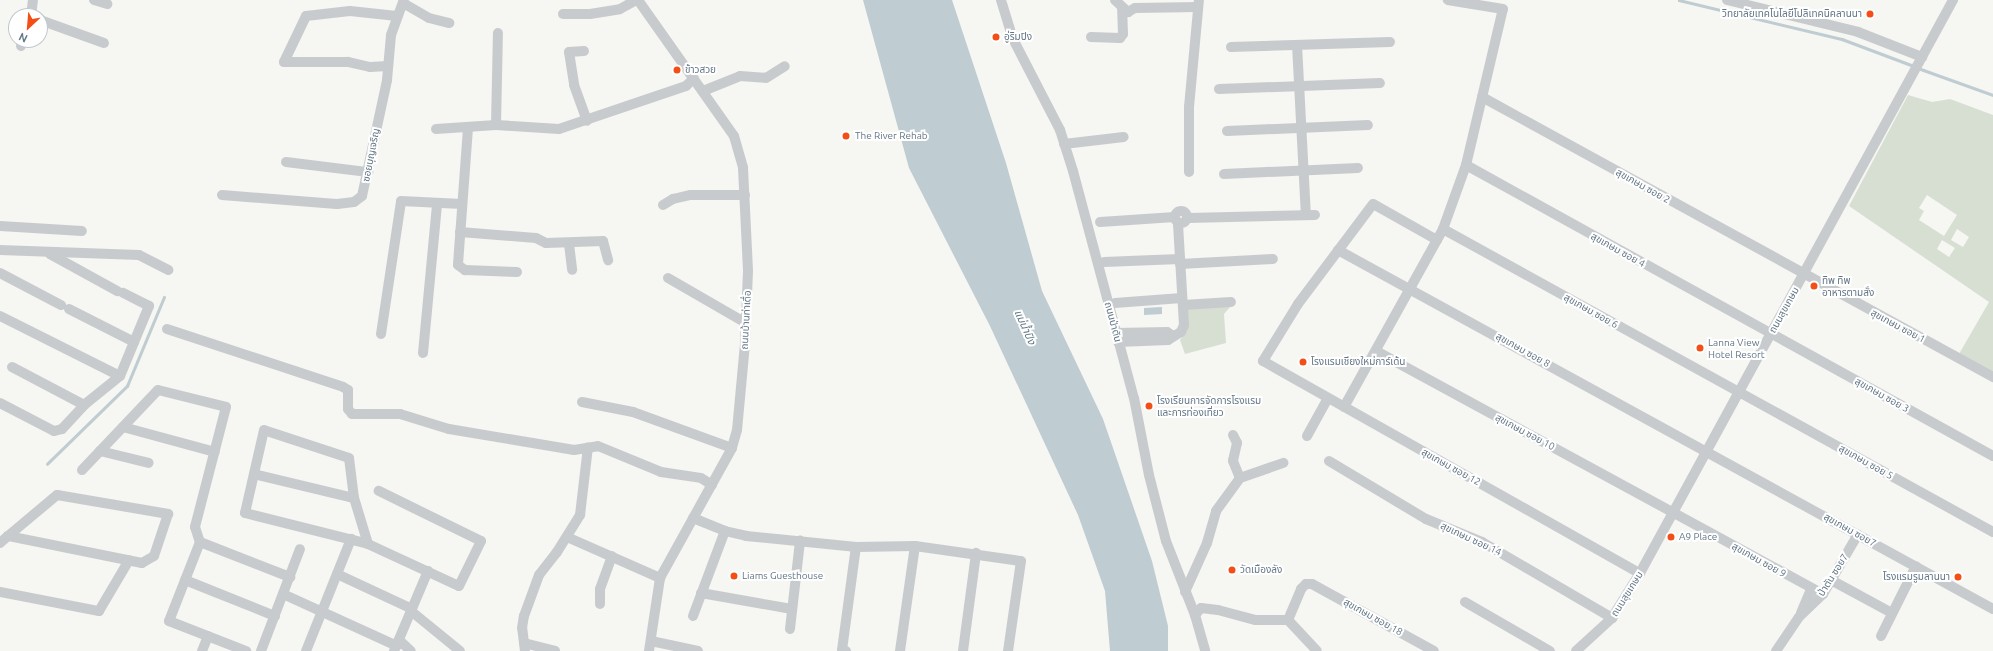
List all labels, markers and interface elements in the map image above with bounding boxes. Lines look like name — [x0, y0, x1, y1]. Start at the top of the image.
north arrow — [8, 8, 48, 48]
place label: วิทยาลัยเทคโนโลยีโปลิเทคนิคลานนา — [1722, 8, 1862, 20]
marker: วิทยาลัยเทคโนโลยีโปลิเทคนิคลานนา — [1865, 9, 1875, 19]
text: N — [17, 31, 30, 45]
place label: อู่ริมปิง — [1004, 31, 1032, 43]
marker: อู่ริมปิง — [991, 32, 1001, 42]
place label: ข้าวสวย — [685, 64, 716, 76]
marker: ข้าวสวย — [672, 65, 682, 75]
street label: ซอยบุญเจริญ — [360, 127, 382, 183]
marker: The River Rehab — [840, 130, 852, 142]
place label: The River Rehab — [855, 130, 928, 142]
street label: สุขเกษม ซอย 2 — [1614, 166, 1672, 206]
street label: สุขเกษม ซอย 4 — [1589, 230, 1647, 270]
place label: ทิพ ทิพ อาหารตามสั่ง — [1822, 274, 1874, 298]
marker: ทิพ ทิพ อาหารตามสั่ง — [1809, 281, 1819, 291]
street label: ถนนสุขเกษม — [1766, 285, 1802, 335]
street label: ถนนบ้านท่าเดื่อ — [738, 290, 754, 350]
street label: สุขเกษม ซอย 6 — [1562, 291, 1620, 331]
street label: ถนนป่าตัน — [1102, 301, 1124, 343]
street label: สุขเกษม ซอย 1 — [1869, 307, 1927, 345]
water label: แม่น้ำปิง — [1011, 308, 1039, 346]
street label: สุขเกษม ซอย 8 — [1494, 330, 1552, 370]
place label: Lanna View Hotel Resort — [1708, 336, 1765, 360]
marker: Lanna View Hotel Resort — [1695, 343, 1705, 353]
place label: โรงแรมเชียงใหม่การ์เด้น — [1311, 356, 1405, 368]
marker: โรงแรมเชียงใหม่การ์เด้น — [1298, 357, 1308, 367]
street label: สุขเกษม ซอย 3 — [1853, 375, 1911, 415]
place label: โรงเรียนการจัดการโรงแรม และการท่องเที่ยว — [1157, 394, 1261, 418]
marker: โรงเรียนการจัดการโรงแรม และการท่องเที่ยว — [1144, 401, 1154, 411]
street label: สุขเกษม ซอย 10 — [1493, 411, 1557, 453]
street label: สุขเกษม ซอย 5 — [1837, 442, 1895, 482]
street label: สุขเกษม ซอย 12 — [1419, 446, 1483, 488]
street label: สุขเกษม ซอย7 — [1822, 511, 1878, 549]
street label: สุขเกษม ซอย 14 — [1439, 520, 1503, 558]
place label: A9 Place — [1679, 531, 1717, 543]
marker: A9 Place — [1666, 532, 1676, 542]
street label: สุขเกษม ซอย 9 — [1730, 540, 1788, 580]
street label: ป่าตัน ซอย7 — [1815, 552, 1851, 598]
place label: วัดเมืองลัง — [1240, 564, 1282, 576]
marker: วัดเมืองลัง — [1227, 565, 1237, 575]
street label: ถนนสุขเกษม — [1608, 569, 1646, 619]
place label: Liams Guesthouse — [742, 570, 823, 582]
marker: Liams Guesthouse — [729, 571, 739, 581]
place label: โรงแรมรูมลานนา — [1883, 571, 1950, 583]
marker: โรงแรมรูมลานนา — [1953, 572, 1963, 582]
street label: สุขเกษม ซอย 18 — [1341, 596, 1405, 638]

